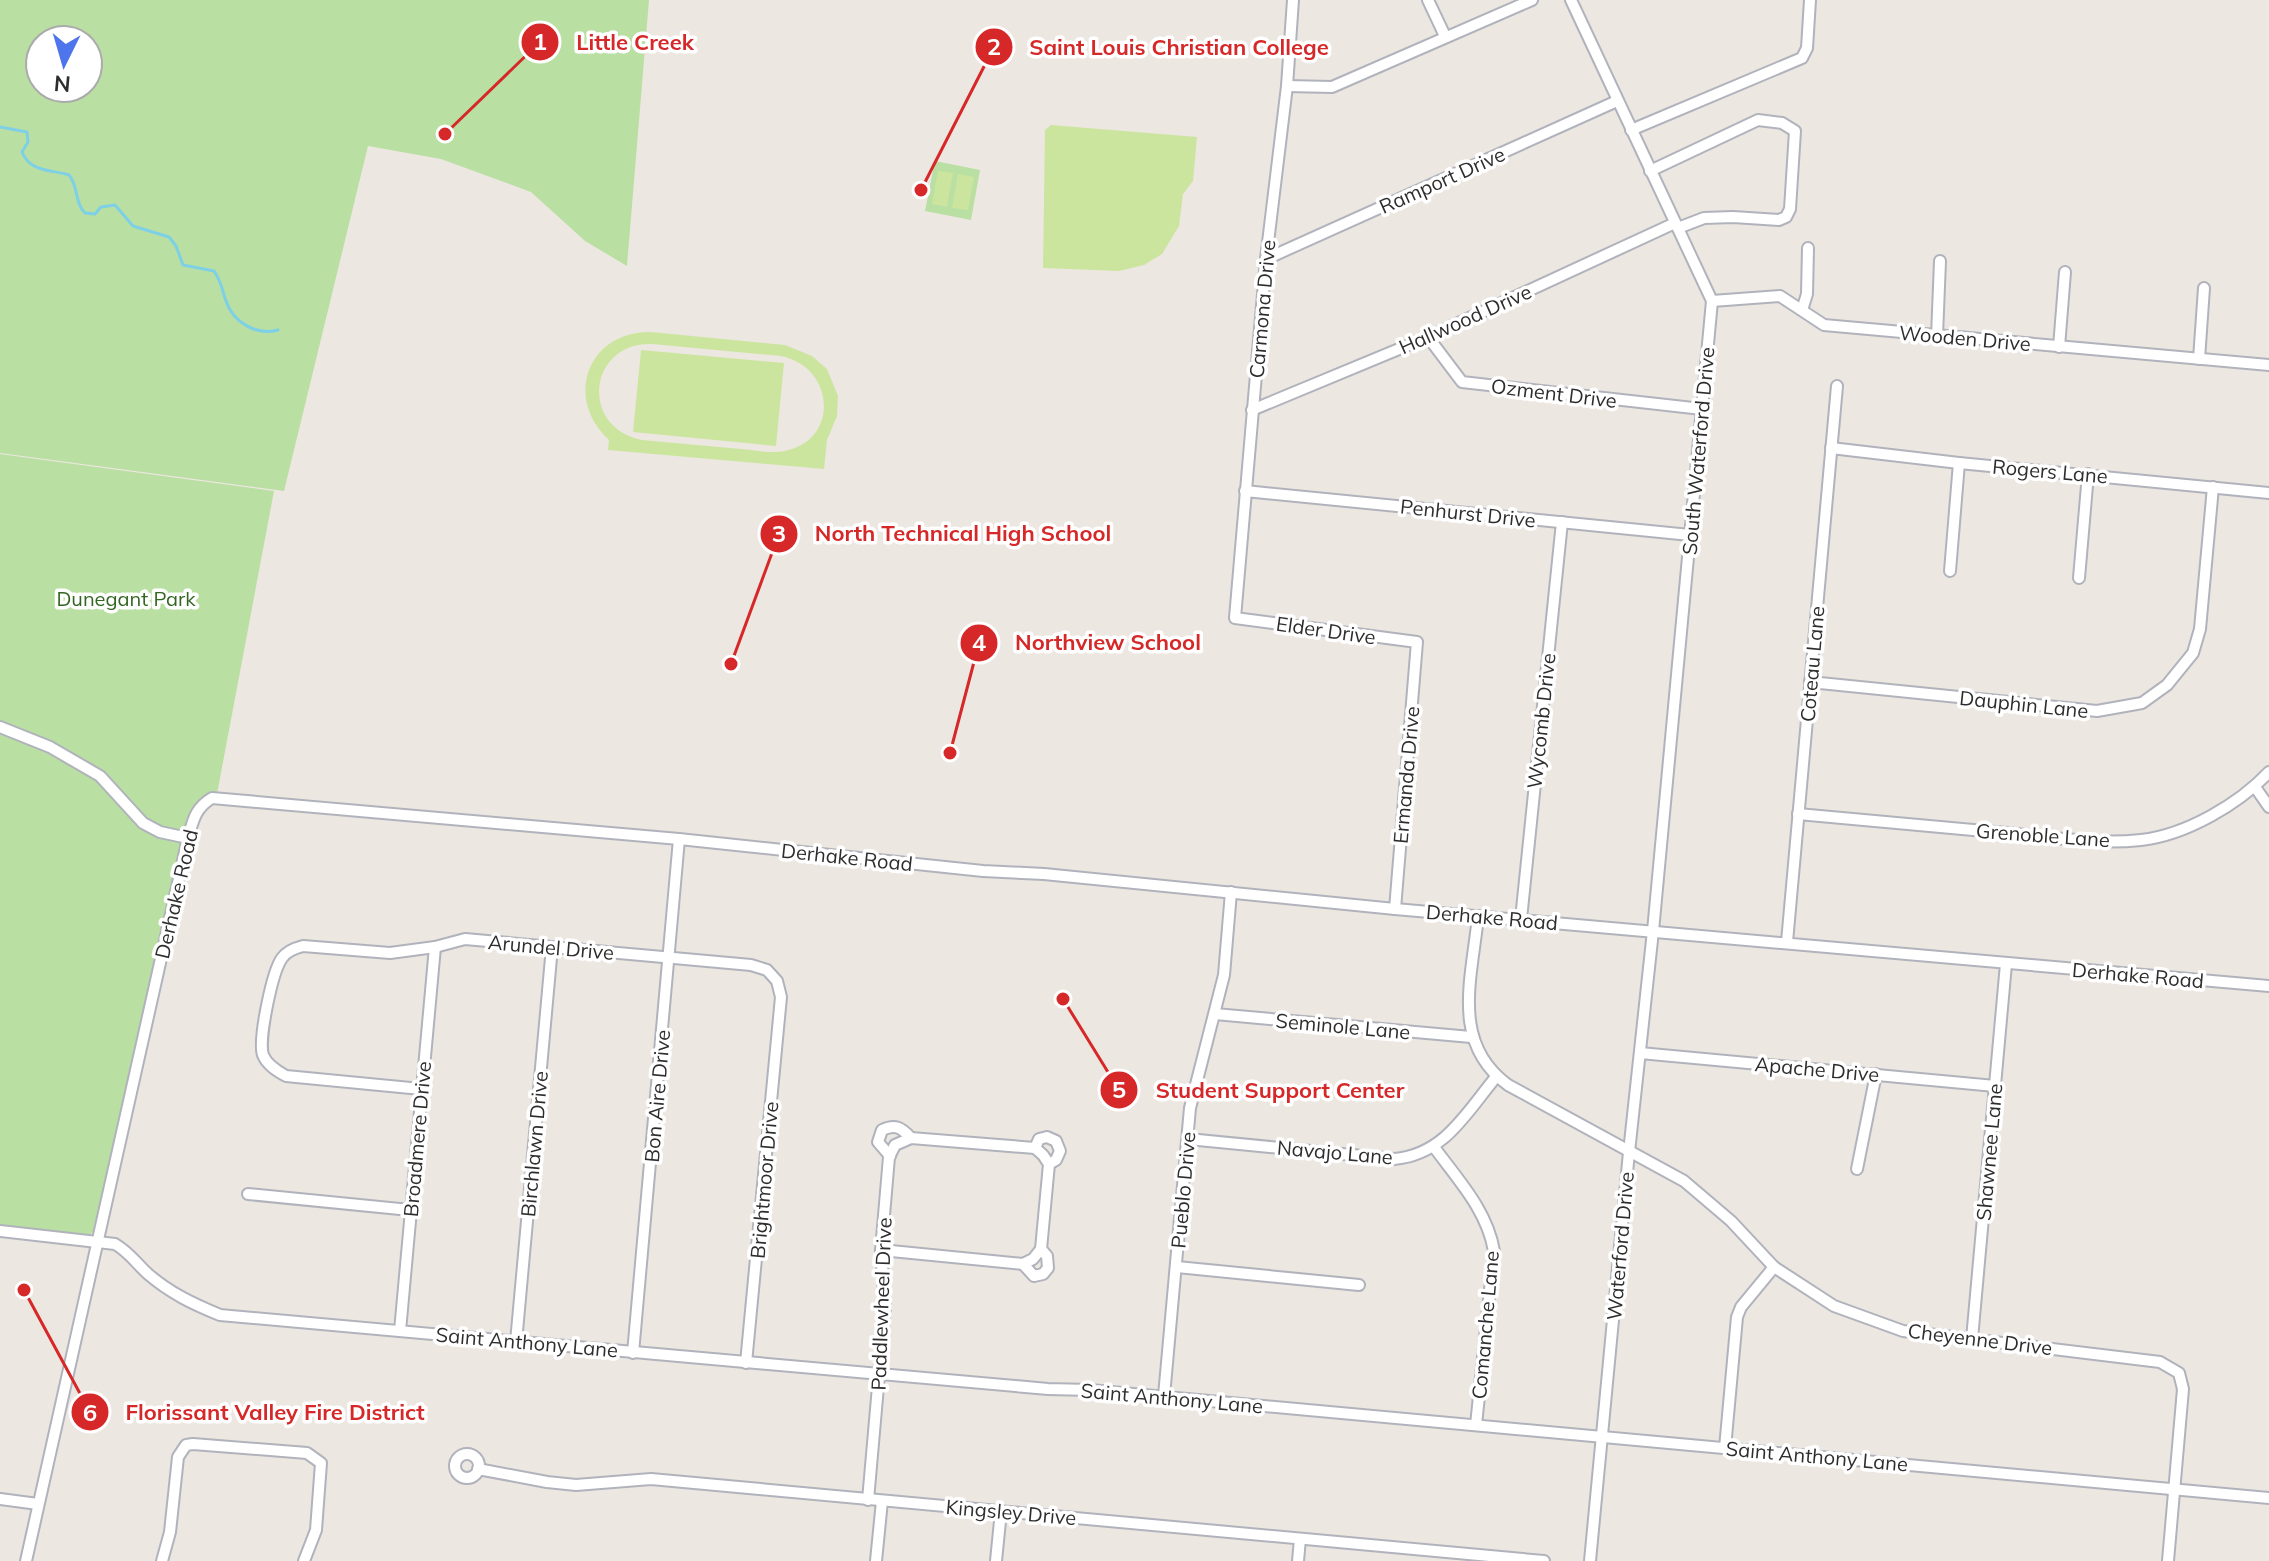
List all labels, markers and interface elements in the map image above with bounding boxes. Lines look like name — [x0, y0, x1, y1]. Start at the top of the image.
callout: Little Creek — [520, 19, 710, 65]
north arrow — [24, 24, 104, 104]
callout: Saint Louis Christian College — [974, 24, 1345, 70]
text: 1 — [533, 26, 547, 56]
text: Little Creek — [576, 28, 695, 56]
text: 2 — [987, 31, 1001, 61]
text: Saint Louis Christian College — [1029, 33, 1329, 61]
text: N — [53, 69, 72, 99]
street label: Ramport Drive — [1375, 141, 1509, 219]
street label: Carmona Drive — [1243, 239, 1281, 379]
street label: Hallwood Drive — [1395, 279, 1535, 359]
street label: Wooden Drive — [1898, 320, 2032, 356]
street label: South Waterford Drive — [1676, 346, 1720, 556]
street label: Ozment Drive — [1490, 373, 1618, 413]
street label: Rogers Lane — [1991, 454, 2109, 488]
street label: Penhurst Drive — [1399, 493, 1537, 533]
callout: North Technical High School — [759, 511, 1127, 557]
text: 3 — [772, 518, 786, 548]
text: North Technical High School — [815, 519, 1111, 547]
park label: Dunegant Park — [56, 586, 196, 611]
street label: Coteau Lane — [1794, 605, 1830, 723]
street label: Elder Drive — [1275, 611, 1377, 649]
callout: Northview School — [959, 620, 1217, 666]
text: 4 — [972, 627, 986, 657]
text: Northview School — [1015, 628, 1201, 656]
street label: Wycomb Drive — [1521, 652, 1561, 790]
street label: Dauphin Lane — [1958, 685, 2090, 723]
street label: Ermanda Drive — [1388, 705, 1424, 845]
street label: Grenoble Lane — [1975, 818, 2111, 852]
street label: Derhake Road — [149, 827, 203, 961]
street label: Derhake Road — [780, 838, 914, 876]
street label: Derhake Road — [1425, 899, 1559, 935]
street label: Arundel Drive — [487, 929, 615, 965]
street label: Derhake Road — [2071, 957, 2205, 993]
street label: Seminole Lane — [1275, 1008, 1411, 1044]
street label: Bon Aire Drive — [639, 1029, 675, 1163]
street label: Apache Drive — [1754, 1051, 1880, 1087]
street label: Broadmere Drive — [398, 1060, 436, 1218]
callout: Student Support Center — [1099, 1067, 1420, 1113]
street label: Birchlawn Drive — [515, 1070, 553, 1218]
text: 5 — [1112, 1074, 1126, 1104]
text: Student Support Center — [1156, 1076, 1405, 1104]
street label: Shawnee Lane — [1971, 1082, 2007, 1222]
street label: Brightmoor Drive — [745, 1100, 783, 1260]
street label: Pueblo Drive — [1165, 1131, 1201, 1249]
street label: Navajo Lane — [1276, 1134, 1394, 1170]
street label: Waterford Drive — [1601, 1171, 1639, 1321]
street label: Paddlewheel Drive — [865, 1217, 897, 1391]
street label: Comanche Lane — [1466, 1250, 1504, 1400]
street label: Cheyenne Drive — [1906, 1318, 2054, 1360]
street label: Saint Anthony Lane — [435, 1322, 619, 1362]
street label: Saint Anthony Lane — [1080, 1378, 1264, 1418]
callout: Florissant Valley Fire District — [70, 1389, 441, 1435]
text: 6 — [83, 1397, 97, 1427]
text: Florissant Valley Fire District — [125, 1398, 425, 1426]
street label: Saint Anthony Lane — [1725, 1436, 1909, 1476]
street label: Kingsley Drive — [945, 1494, 1077, 1530]

